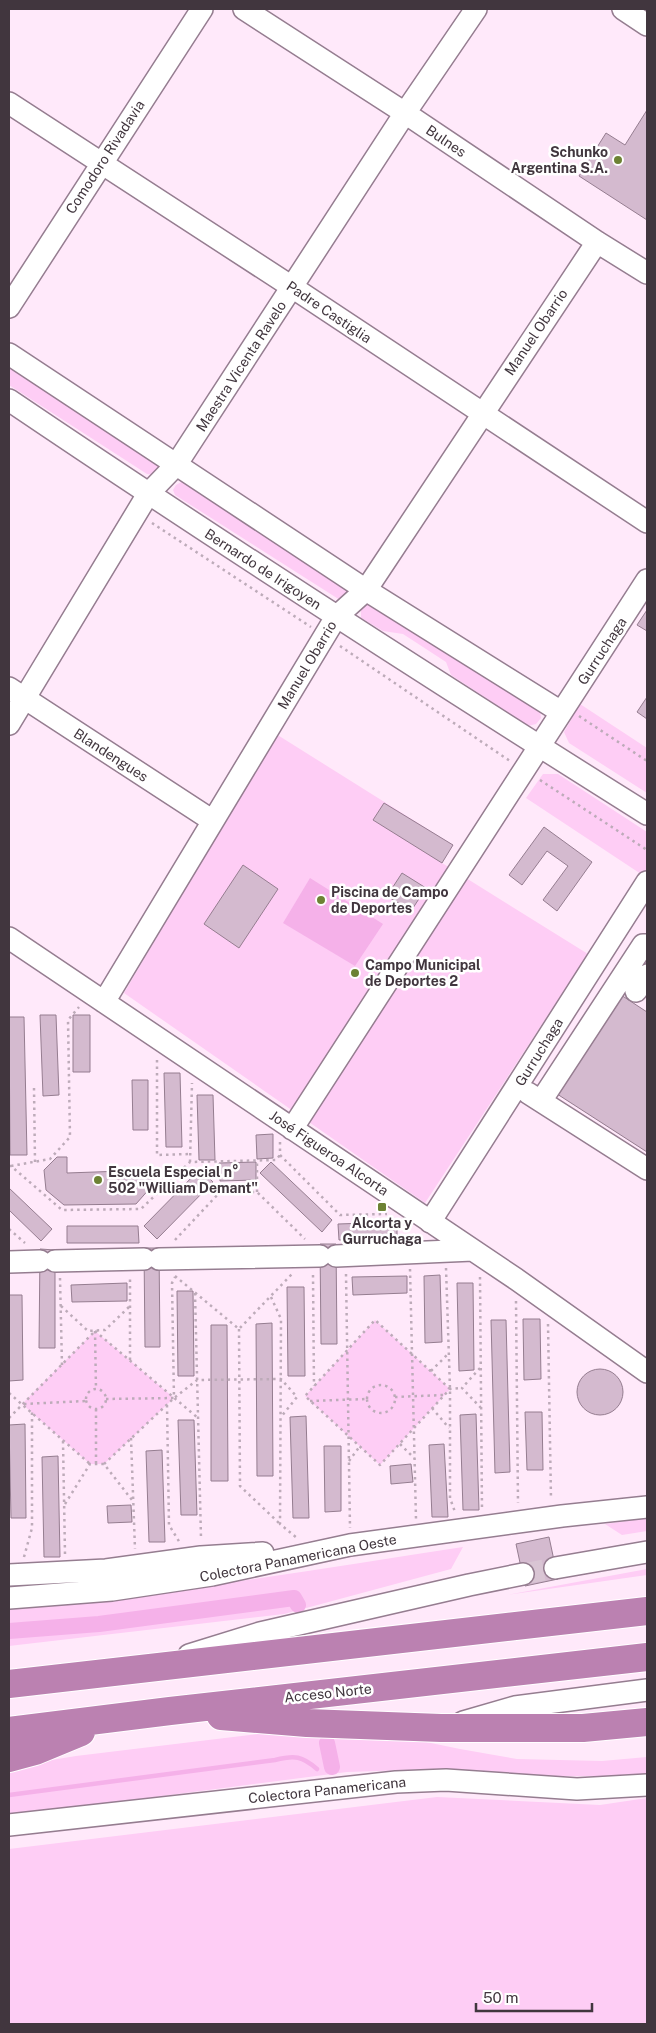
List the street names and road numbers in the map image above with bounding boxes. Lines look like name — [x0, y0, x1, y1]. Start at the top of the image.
street label: Comodoro Rivadavia — [62, 97, 148, 217]
street label: Bulnes — [423, 122, 469, 160]
street label: Padre Castiglia — [284, 278, 374, 346]
street label: Manuel Obarrio — [501, 286, 571, 378]
street label: Maestra Vicenta Ravelo — [193, 298, 289, 434]
street label: Bernardo de Irigoyen — [202, 525, 324, 613]
street label: Gurruchaga — [574, 614, 630, 688]
street label: Manuel Obarrio — [274, 618, 340, 712]
street label: Blandengues — [71, 725, 151, 785]
street label: Gurruchaga — [512, 1015, 566, 1089]
street label: José Figueroa Alcorta — [266, 1107, 392, 1199]
street label: Colectora Panamericana Oeste — [198, 1531, 398, 1585]
street label: Acceso Norte — [283, 1680, 373, 1706]
street label: Colectora Panamericana — [247, 1774, 407, 1806]

